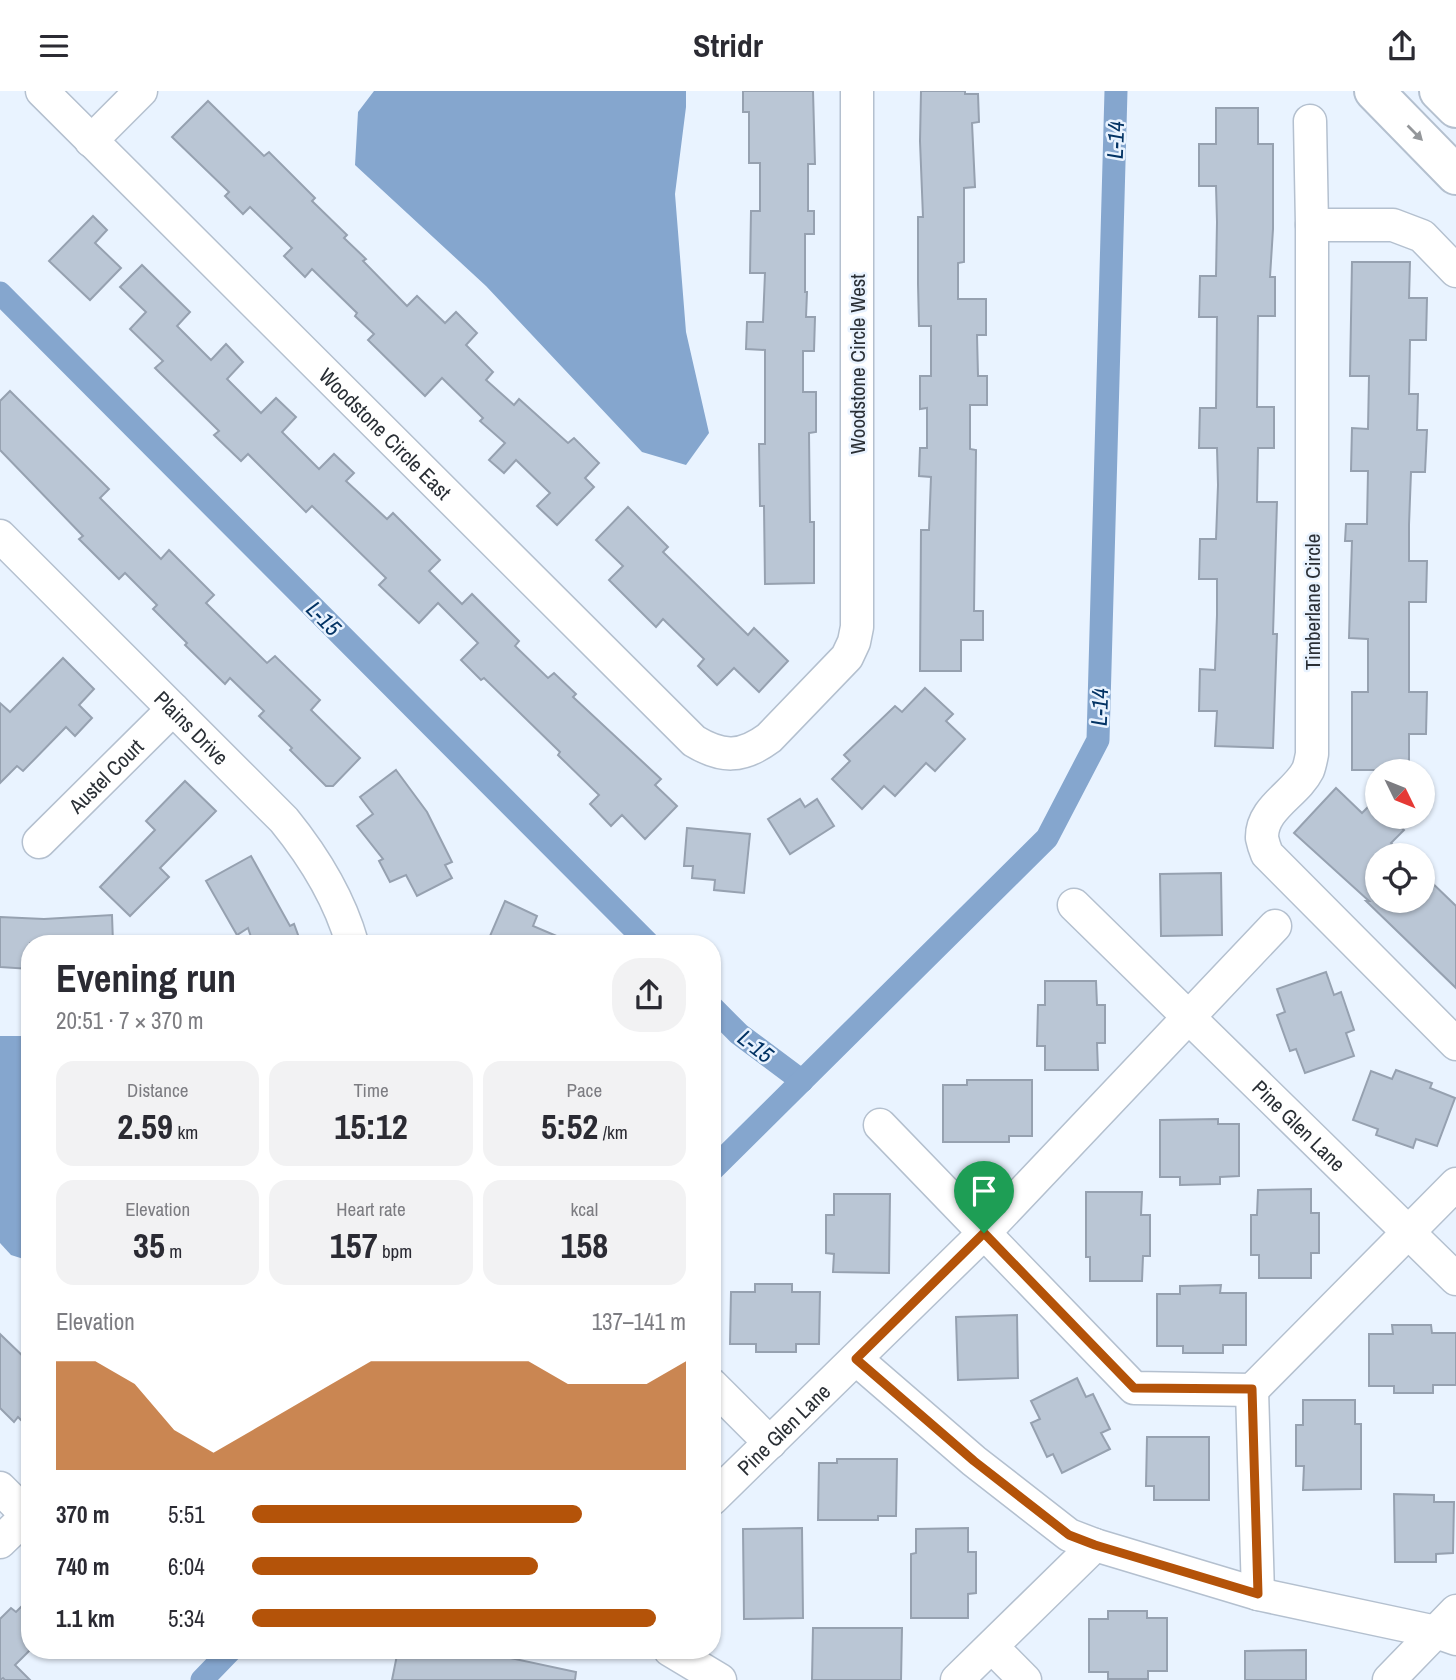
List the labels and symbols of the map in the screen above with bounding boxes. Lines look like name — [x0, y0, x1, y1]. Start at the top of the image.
water label: L-14 — [1099, 120, 1131, 159]
one-way arrow — [1406, 124, 1423, 141]
street label: Woodstone Circle West — [843, 274, 872, 454]
street label: Woodstone Circle East — [313, 361, 458, 506]
street label: Timberlane Circle — [1298, 534, 1327, 670]
water label: L-15 — [300, 594, 349, 643]
street label: Plains Drive — [148, 684, 235, 771]
water label: L-14 — [1083, 687, 1115, 726]
street label: Austel Court — [61, 732, 150, 820]
north arrow — [1365, 759, 1435, 829]
water label: L-15 — [732, 1022, 781, 1070]
street label: Pine Glen Lane — [1246, 1073, 1352, 1178]
pin — [954, 1161, 1014, 1233]
street label: Pine Glen Lane — [731, 1377, 836, 1481]

